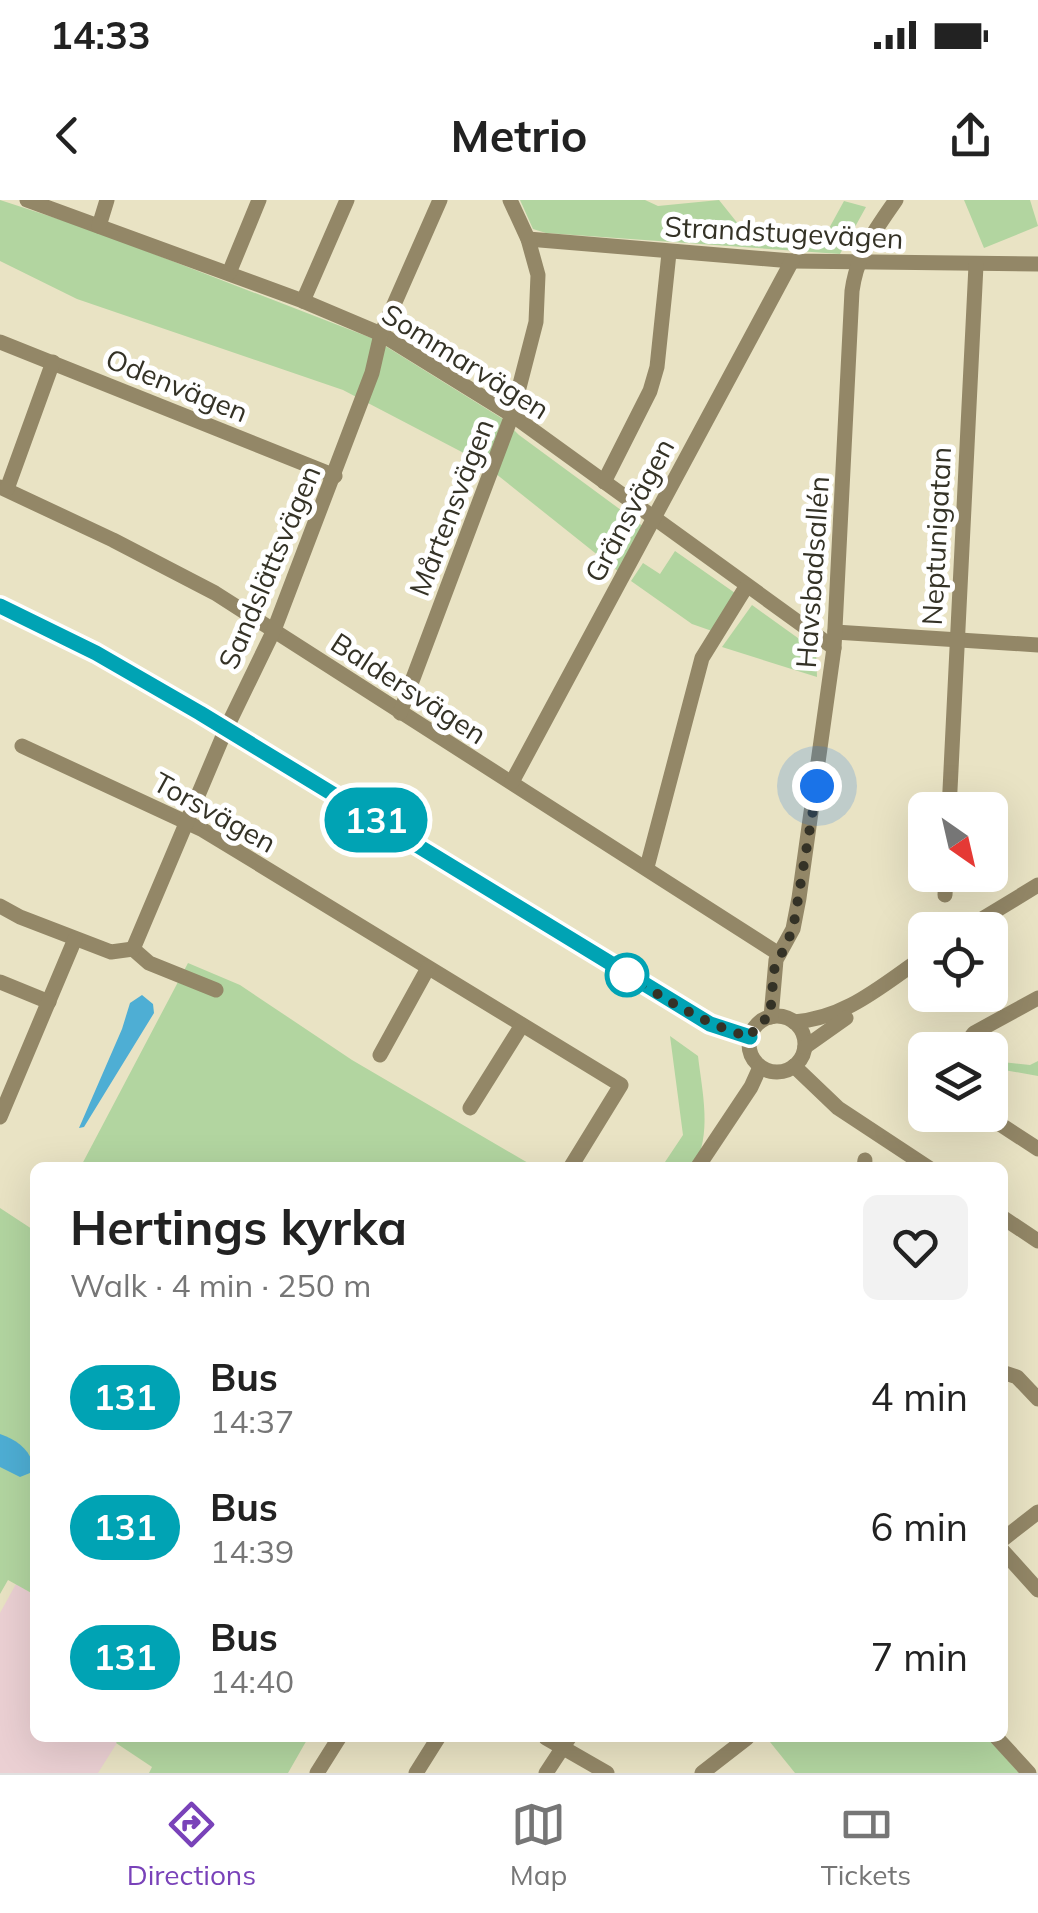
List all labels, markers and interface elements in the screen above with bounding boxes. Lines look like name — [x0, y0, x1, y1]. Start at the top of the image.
text: 14:33 — [50, 11, 151, 59]
text: Metrio — [451, 107, 587, 163]
icon: back — [40, 108, 95, 163]
icon: share — [943, 108, 998, 163]
street label: Strandstugevägen — [664, 208, 904, 256]
street label: Sommarvägen — [376, 296, 556, 426]
street label: Odenvägen — [101, 341, 253, 429]
street label: Mårtensvägen — [401, 414, 501, 600]
street label: Gränsvägen — [577, 432, 681, 588]
street label: Neptunigatan — [914, 446, 958, 626]
street label: Sandslättsvägen — [210, 460, 328, 674]
street label: Havsbadsallén — [788, 475, 836, 669]
street label: Baldersvägen — [325, 625, 493, 751]
your location — [792, 761, 842, 811]
street label: Torsvägen — [148, 764, 282, 860]
line badge: 131 — [318, 788, 434, 852]
north arrow — [908, 792, 1008, 892]
map controls — [908, 792, 1008, 1132]
text: 131 — [344, 798, 408, 842]
button: locate — [908, 912, 1008, 1012]
unlabelled marker — [606, 954, 648, 996]
button: layers — [908, 1032, 1008, 1132]
button: heart — [863, 1195, 968, 1300]
text: Hertings kyrka — [70, 1197, 407, 1257]
text: Walk · 4 min · 250 m — [70, 1265, 371, 1305]
text: Bus — [210, 1353, 278, 1401]
text: 4 min — [871, 1373, 968, 1421]
text: 131 — [93, 1375, 157, 1419]
text: 14:37 — [210, 1401, 294, 1441]
text: Bus — [210, 1483, 278, 1531]
text: 6 min — [871, 1503, 968, 1551]
text: 131 — [93, 1505, 157, 1549]
text: 14:39 — [210, 1531, 294, 1571]
text: Bus — [210, 1613, 278, 1661]
text: 7 min — [871, 1633, 968, 1681]
text: 131 — [93, 1635, 157, 1679]
text: 14:40 — [210, 1661, 294, 1701]
tab: Directions — [127, 1797, 256, 1892]
tab: Map — [510, 1797, 567, 1892]
tab: Tickets — [821, 1797, 911, 1892]

